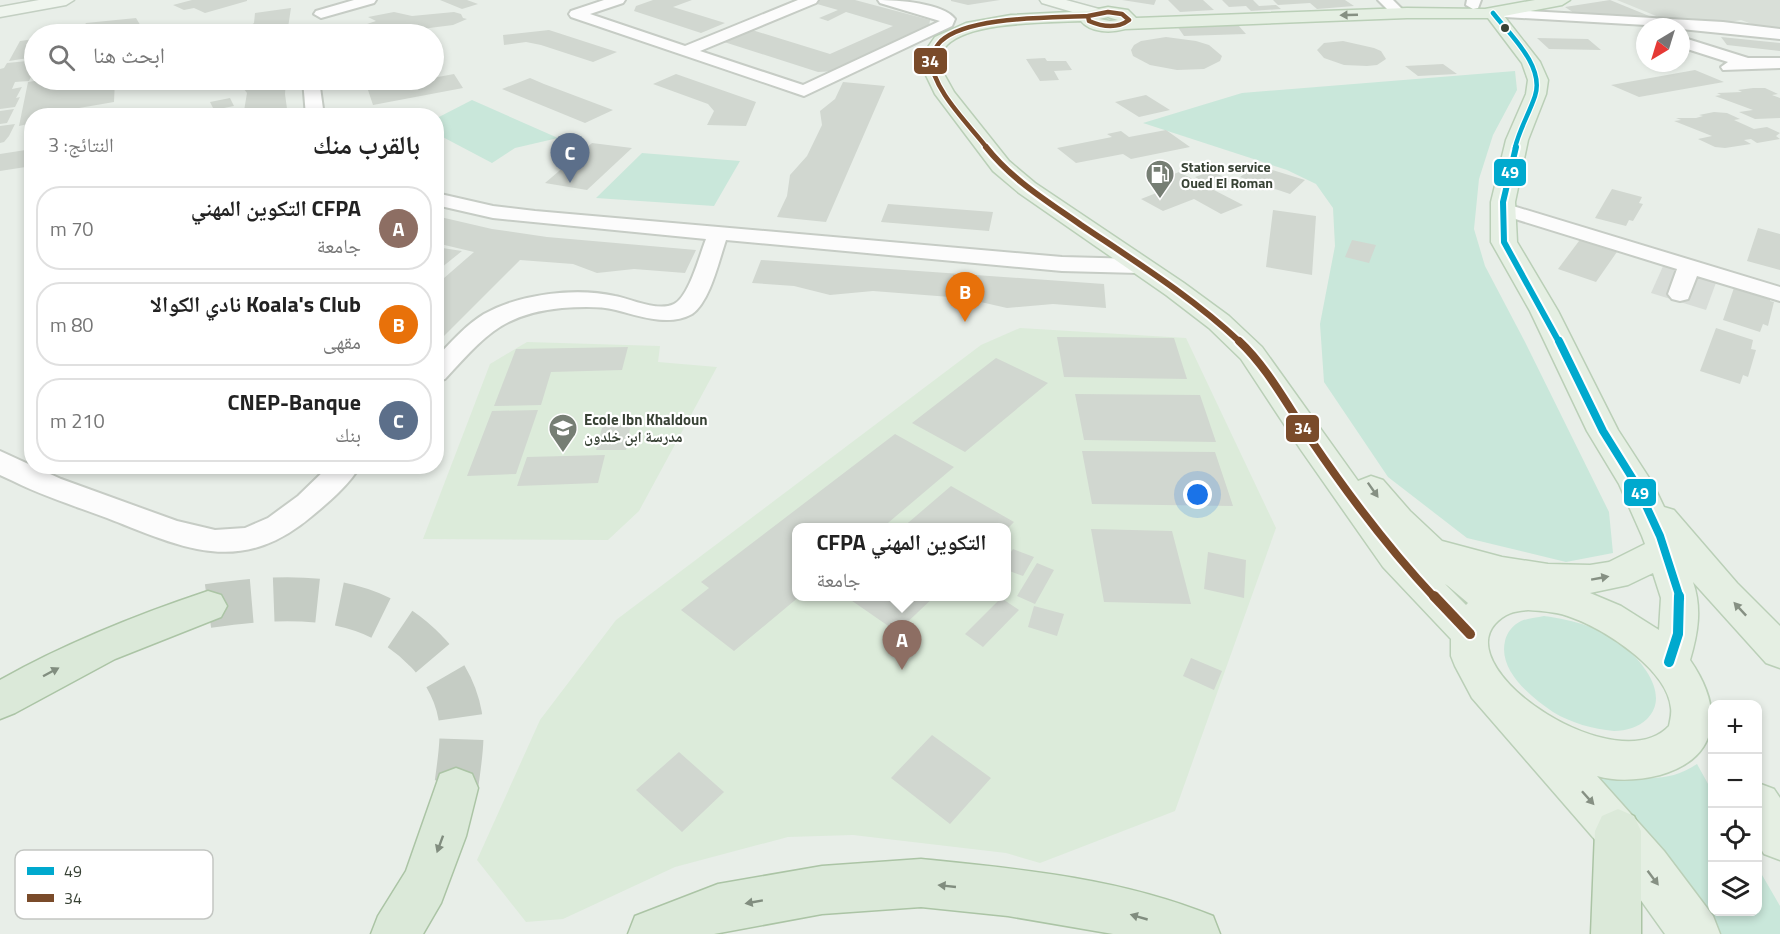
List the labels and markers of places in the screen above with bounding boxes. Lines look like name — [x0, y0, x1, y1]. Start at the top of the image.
unlabelled marker — [1499, 22, 1511, 34]
pin: C — [550, 134, 590, 183]
place label: Station service Oued El Roman — [1181, 156, 1273, 193]
fuel station icon: Station service Oued El Roman — [1144, 158, 1176, 200]
pin: B — [946, 272, 984, 322]
place label: Ecole Ibn Khaldoun مدرسة ابن خلدون — [584, 408, 708, 448]
school or university icon: Ecole Ibn Khaldoun مدرسة ابن خلدون — [547, 412, 579, 454]
pin: A — [882, 620, 922, 670]

